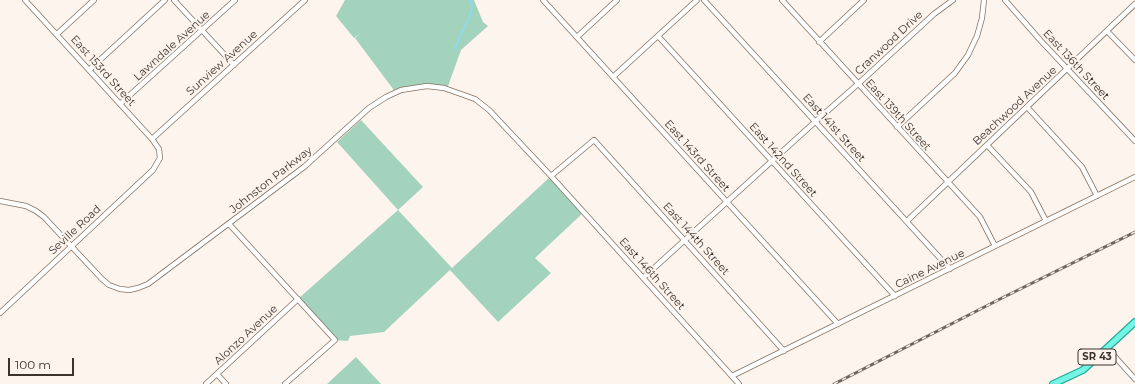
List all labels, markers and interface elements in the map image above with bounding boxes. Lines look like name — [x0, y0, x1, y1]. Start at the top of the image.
street label: Lawndale Avenue — [131, 8, 213, 84]
street label: Cranwood Drive — [852, 8, 926, 78]
street label: East 136th Street — [1040, 27, 1112, 103]
street label: Sunview Avenue — [184, 28, 260, 98]
street label: East 153rd Street — [68, 33, 138, 109]
street label: Beachwood Avenue — [970, 64, 1060, 148]
street label: East 139th Street — [862, 77, 934, 153]
street label: East 141st Street — [800, 91, 868, 165]
street label: East 143rd Street — [661, 118, 733, 194]
street label: East 142nd Street — [746, 120, 820, 200]
street label: Johnston Parkway — [227, 144, 315, 216]
street label: East 144th Street — [660, 200, 732, 278]
street label: Seville Road — [46, 203, 104, 257]
street label: East 146th Street — [616, 235, 688, 313]
street label: Caine Avenue — [893, 246, 967, 292]
street label: Alonzo Avenue — [212, 302, 280, 368]
road number: SR 43 — [1078, 349, 1116, 365]
scale bar — [10, 350, 76, 376]
text: 100 m — [15, 357, 51, 372]

